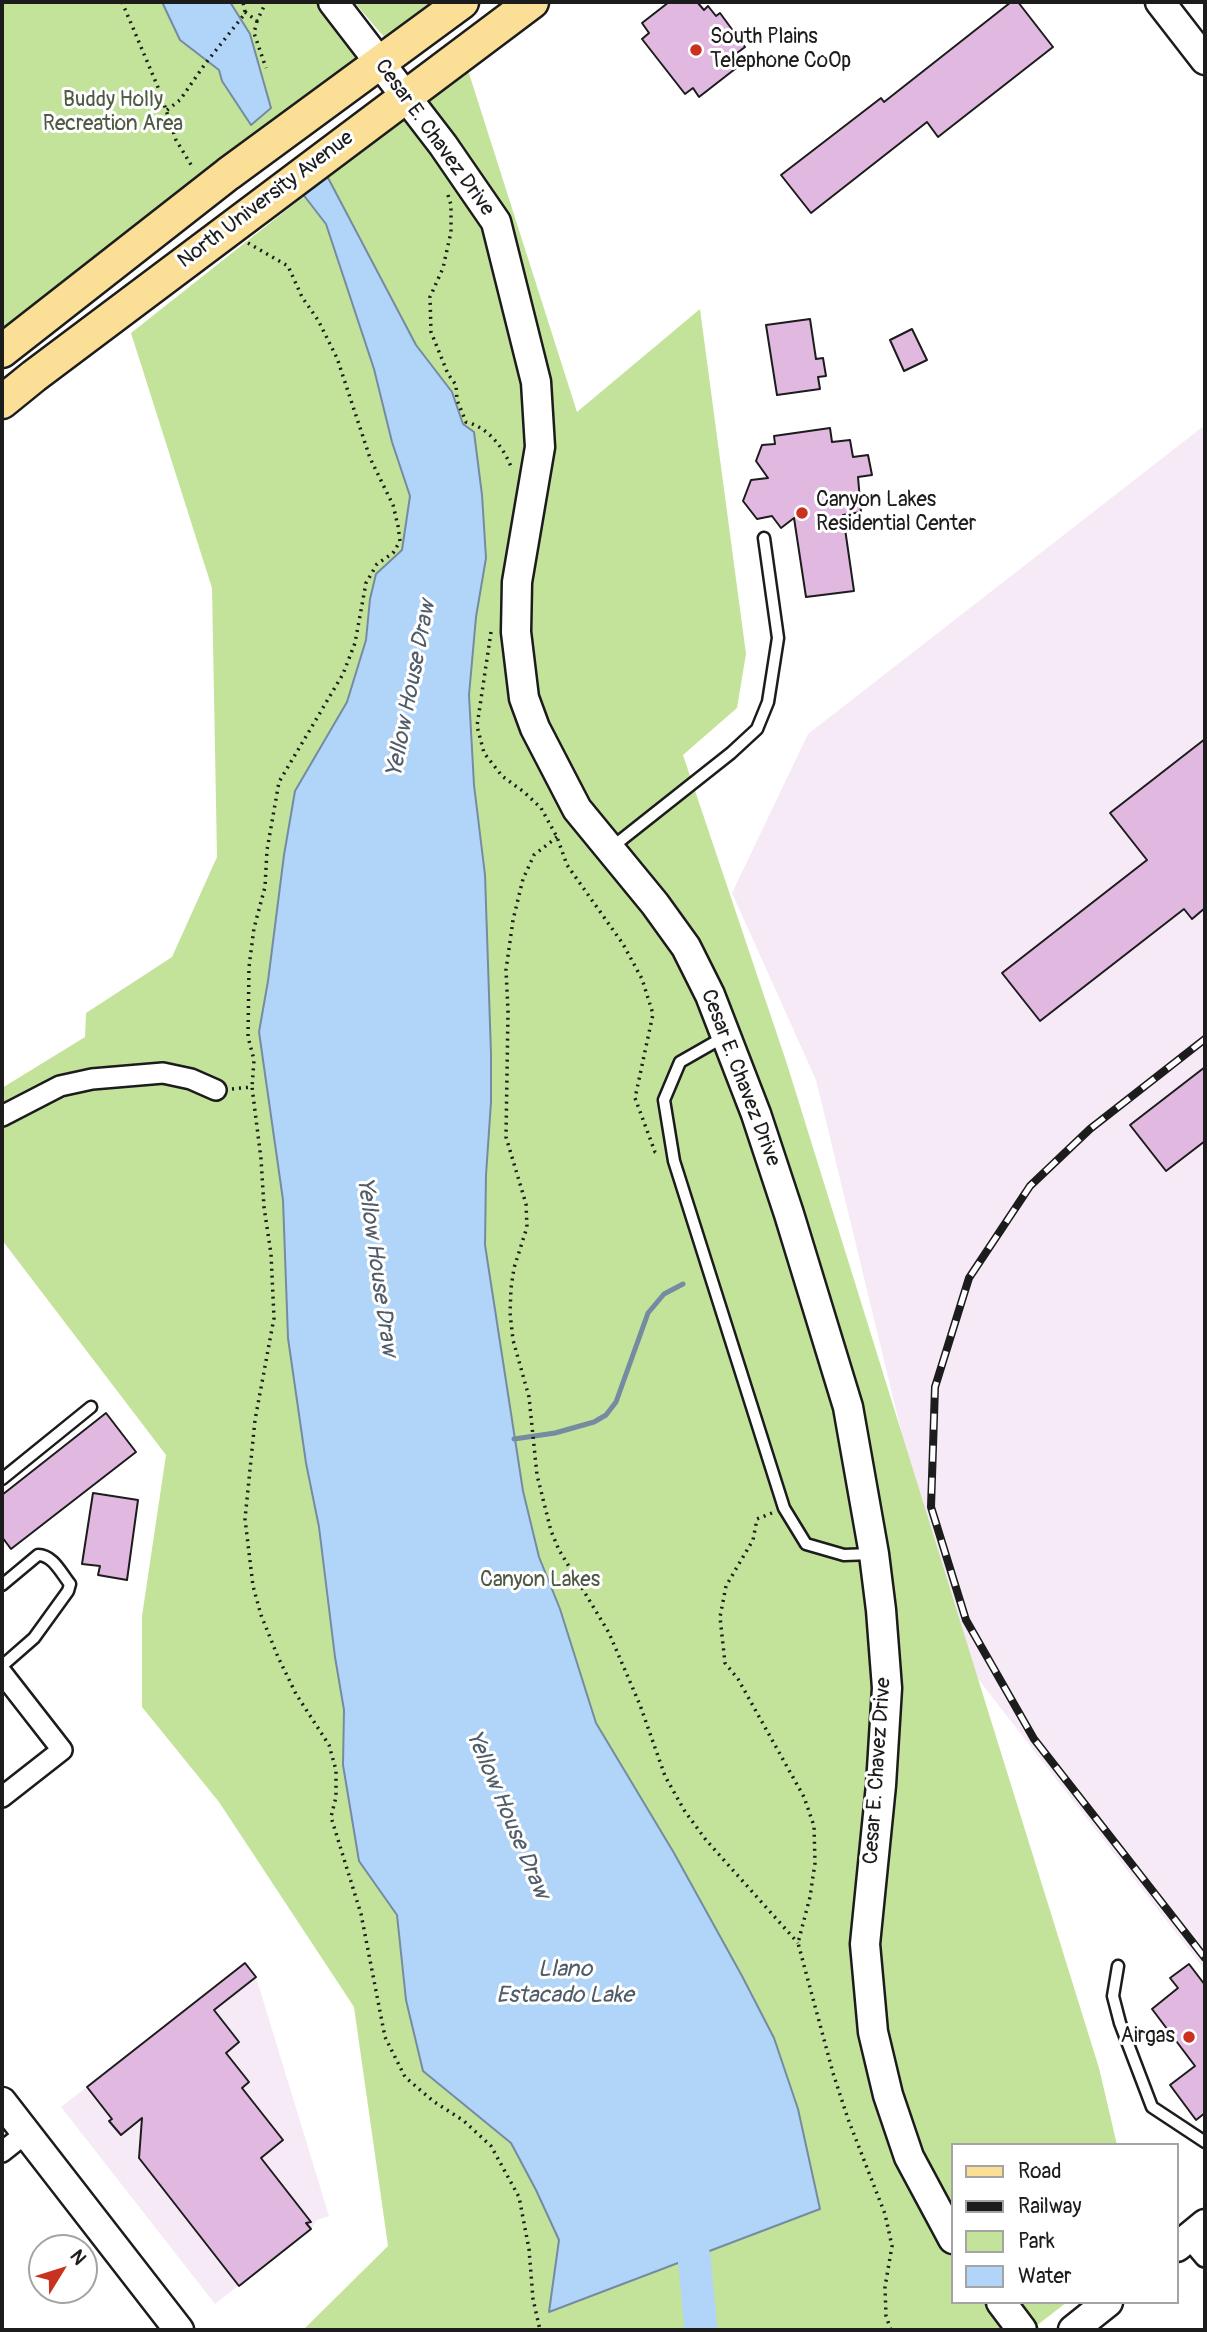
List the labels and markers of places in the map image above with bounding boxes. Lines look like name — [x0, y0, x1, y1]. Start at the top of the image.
place label: South Plains Telephone CoOp — [710, 25, 851, 75]
marker: South Plains Telephone CoOp — [688, 42, 704, 58]
place label: Canyon Lakes Residential Center — [816, 488, 976, 538]
marker: Canyon Lakes Residential Center — [794, 505, 810, 521]
place label: Airgas — [1120, 2024, 1175, 2050]
marker: Airgas — [1181, 2029, 1197, 2045]

